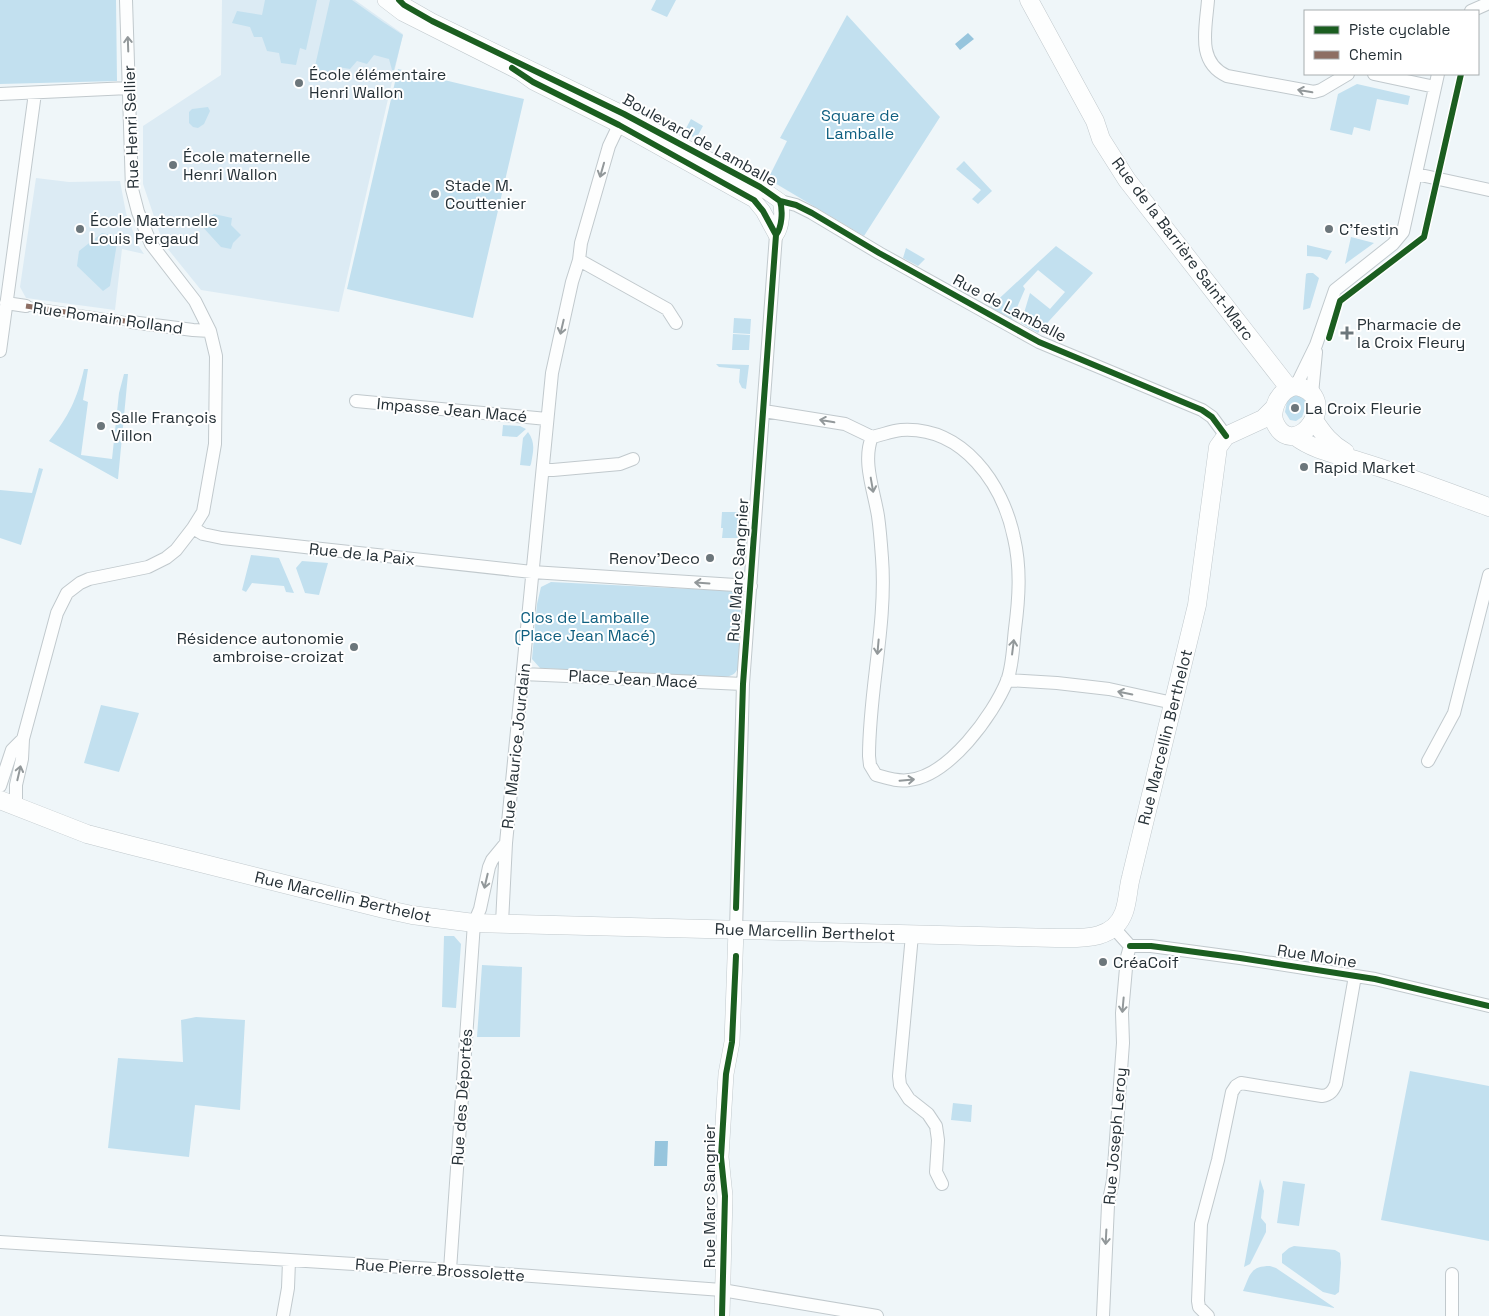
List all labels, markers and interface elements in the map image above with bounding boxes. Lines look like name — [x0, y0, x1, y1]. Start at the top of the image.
legend — [1304, 10, 1479, 75]
text: Piste cyclable — [1349, 20, 1451, 39]
one-way arrow — [123, 36, 133, 52]
text: Chemin — [1349, 45, 1402, 64]
place label: École élémentaire Henri Wallon — [309, 64, 446, 103]
street label: Rue Henri Sellier — [118, 65, 144, 189]
marker: École élémentaire Henri Wallon — [293, 77, 305, 89]
one-way arrow — [1297, 85, 1313, 95]
street label: Boulevard de Lamballe — [619, 89, 781, 191]
park label: Square de Lamballe — [821, 105, 899, 144]
place label: École maternelle Henri Wallon — [183, 146, 311, 185]
street label: Rue de la Barrière Saint-Marc — [1107, 153, 1259, 345]
marker: École maternelle Henri Wallon — [167, 159, 179, 171]
one-way arrow — [597, 162, 606, 178]
place label: Stade M. Couttenier — [445, 175, 526, 214]
marker: Stade M. Couttenier — [429, 188, 441, 200]
place label: École Maternelle Louis Pergaud — [90, 210, 218, 249]
place label: C'festin — [1339, 219, 1399, 240]
marker: École Maternelle Louis Pergaud — [74, 223, 86, 235]
marker: C'festin — [1323, 223, 1335, 235]
street label: Rue de Lamballe — [950, 269, 1070, 347]
street label: Rue Romain Rolland — [32, 297, 184, 339]
place label: Pharmacie de la Croix Fleury — [1357, 314, 1465, 353]
one-way arrow — [557, 319, 566, 335]
marker: Pharmacie de la Croix Fleury — [1341, 327, 1353, 339]
street label: Impasse Jean Macé — [376, 393, 528, 427]
place label: La Croix Fleurie — [1305, 398, 1422, 419]
marker: La Croix Fleurie — [1289, 402, 1301, 414]
place label: Salle François Villon — [111, 407, 217, 446]
one-way arrow — [819, 415, 835, 425]
marker: Salle François Villon — [95, 420, 107, 432]
place label: Rapid Market — [1314, 457, 1416, 478]
marker: Rapid Market — [1298, 461, 1310, 473]
one-way arrow — [868, 477, 878, 493]
street label: Rue Marc Sangnier — [722, 497, 754, 643]
street label: Rue de la Paix — [308, 538, 416, 570]
place label: Renov'Deco — [609, 548, 700, 569]
marker: Renov'Deco — [704, 552, 716, 564]
one-way arrow — [695, 578, 711, 587]
park label: Clos de Lamballe (Place Jean Macé) — [514, 607, 656, 646]
place label: Résidence autonomie ambroise-croizat — [177, 628, 344, 667]
one-way arrow — [873, 638, 883, 654]
one-way arrow — [1008, 640, 1018, 656]
marker: Résidence autonomie ambroise-croizat — [348, 641, 360, 653]
street label: Rue Marcellin Berthelot — [1133, 647, 1197, 827]
street label: Rue Maurice Jourdain — [497, 662, 535, 830]
street label: Place Jean Macé — [568, 665, 698, 693]
one-way arrow — [1118, 688, 1134, 697]
one-way arrow — [15, 765, 24, 781]
one-way arrow — [899, 775, 915, 785]
street label: Rue Marcellin Berthelot — [253, 866, 433, 928]
one-way arrow — [481, 873, 490, 889]
street label: Rue Marcellin Berthelot — [714, 918, 896, 946]
street label: Rue Moine — [1276, 939, 1358, 973]
place label: CréaCoif — [1113, 952, 1179, 973]
marker: CréaCoif — [1097, 956, 1109, 968]
one-way arrow — [1118, 997, 1128, 1013]
street label: Rue des Déportés — [447, 1028, 477, 1166]
street label: Rue Joseph Leroy — [1099, 1066, 1131, 1206]
street label: Rue Marc Sangnier — [699, 1124, 720, 1268]
one-way arrow — [1102, 1228, 1111, 1244]
street label: Rue Pierre Brossolette — [354, 1254, 526, 1286]

